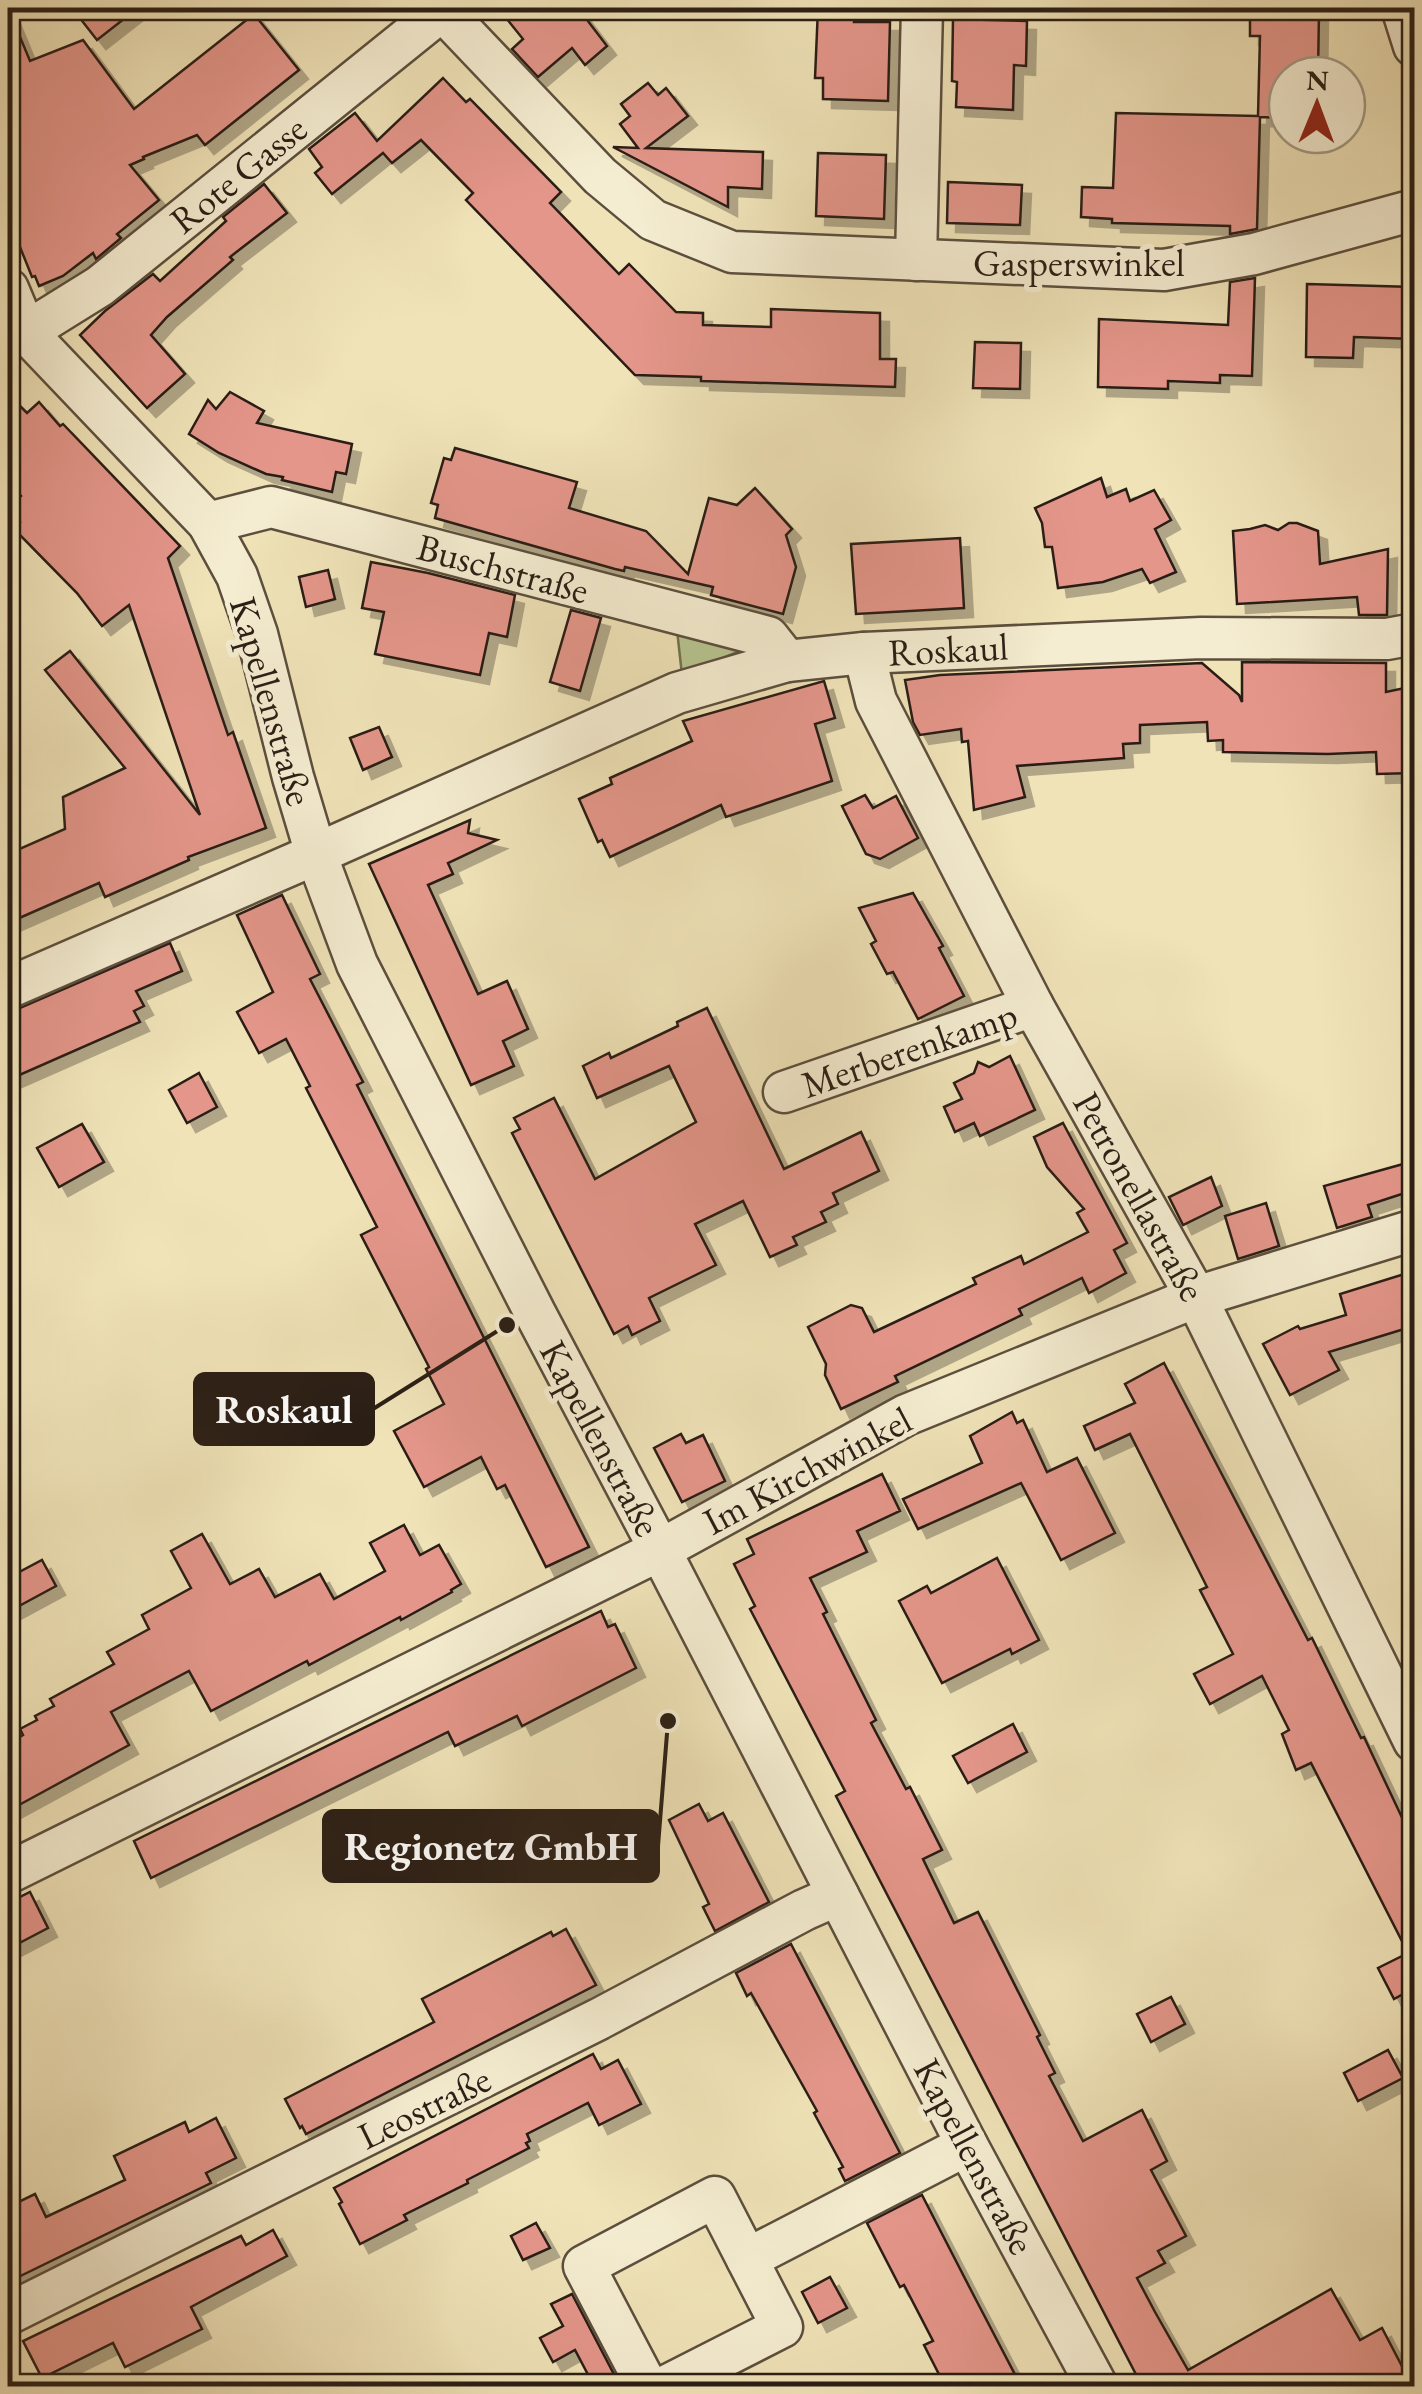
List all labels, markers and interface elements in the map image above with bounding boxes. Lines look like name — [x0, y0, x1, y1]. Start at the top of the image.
north arrow — [1267, 55, 1367, 155]
text: N — [1306, 62, 1329, 98]
street label: Rote Gasse — [159, 104, 317, 244]
street label: Gasperswinkel — [973, 238, 1185, 287]
street label: Buschstraße — [412, 522, 594, 614]
street label: Kapellenstraße — [219, 591, 325, 811]
street label: Roskaul — [887, 621, 1009, 677]
street label: Merberenkamp — [795, 989, 1023, 1109]
street label: Petronellastraße — [1062, 1083, 1218, 1309]
street label: Kapellenstraße — [529, 1332, 673, 1544]
callout: Roskaul — [195, 1374, 373, 1444]
text: Roskaul — [215, 1383, 353, 1435]
street label: Im Kirchwinkel — [694, 1395, 920, 1545]
callout: Regionetz GmbH — [324, 1811, 658, 1881]
text: Regionetz GmbH — [344, 1820, 638, 1872]
street label: Kapellenstraße — [903, 2050, 1047, 2262]
street label: Leostraße — [350, 2054, 498, 2160]

